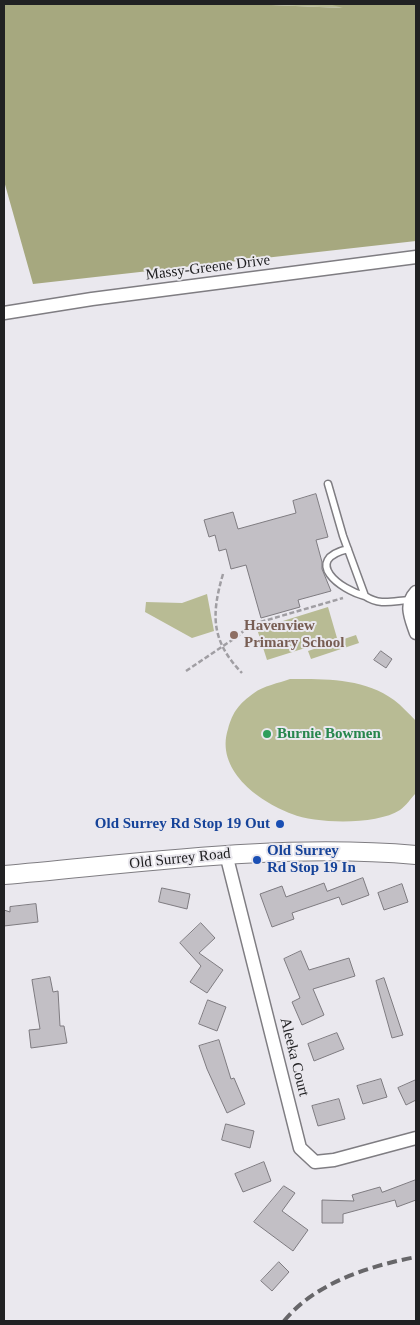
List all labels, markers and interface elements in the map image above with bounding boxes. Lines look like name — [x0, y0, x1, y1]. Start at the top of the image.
street label: Massy-Greene Drive — [145, 251, 271, 285]
place label: Havenview Primary School — [244, 617, 344, 652]
marker: Havenview Primary School — [228, 629, 240, 641]
place label: Burnie Bowmen — [277, 725, 381, 743]
marker: Burnie Bowmen — [261, 728, 273, 740]
place label: Old Surrey Rd Stop 19 Out — [95, 815, 270, 833]
marker: Old Surrey Rd Stop 19 Out — [274, 818, 286, 830]
place label: Old Surrey Rd Stop 19 In — [267, 842, 356, 877]
street label: Old Surrey Road — [129, 845, 231, 873]
marker: Old Surrey Rd Stop 19 In — [251, 854, 263, 866]
street label: Aleeka Court — [276, 1016, 312, 1098]

